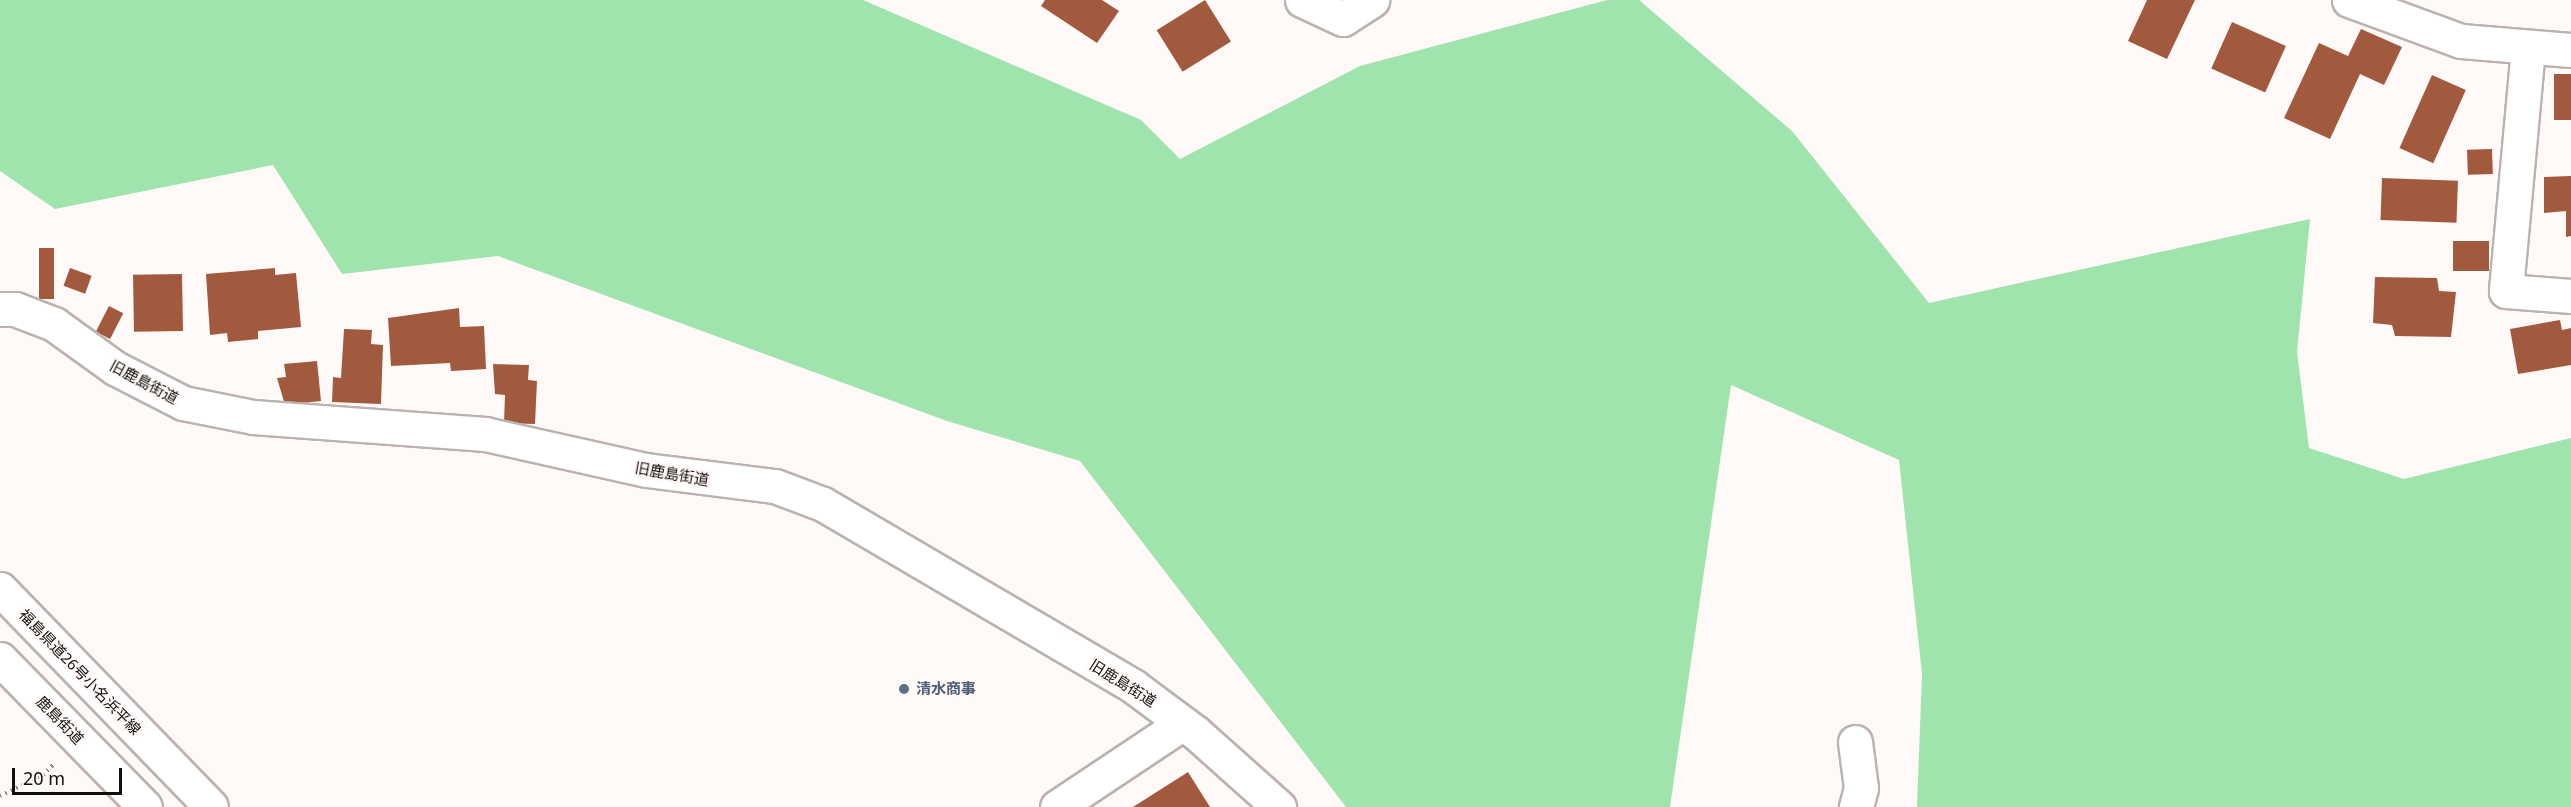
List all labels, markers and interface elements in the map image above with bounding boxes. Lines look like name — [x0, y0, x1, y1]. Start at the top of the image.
street label: 旧鹿島街道 — [107, 356, 181, 408]
street label: 旧鹿島街道 — [634, 459, 710, 489]
street label: 福島県道26号小名浜平線 — [15, 606, 145, 738]
street label: 旧鹿島街道 — [1086, 655, 1160, 711]
place label: 清水商事 — [916, 680, 976, 698]
marker: 清水商事 — [897, 682, 911, 696]
street label: 鹿島街道 — [33, 692, 87, 748]
scale bar — [15, 756, 124, 794]
text: 20 m — [23, 766, 65, 790]

